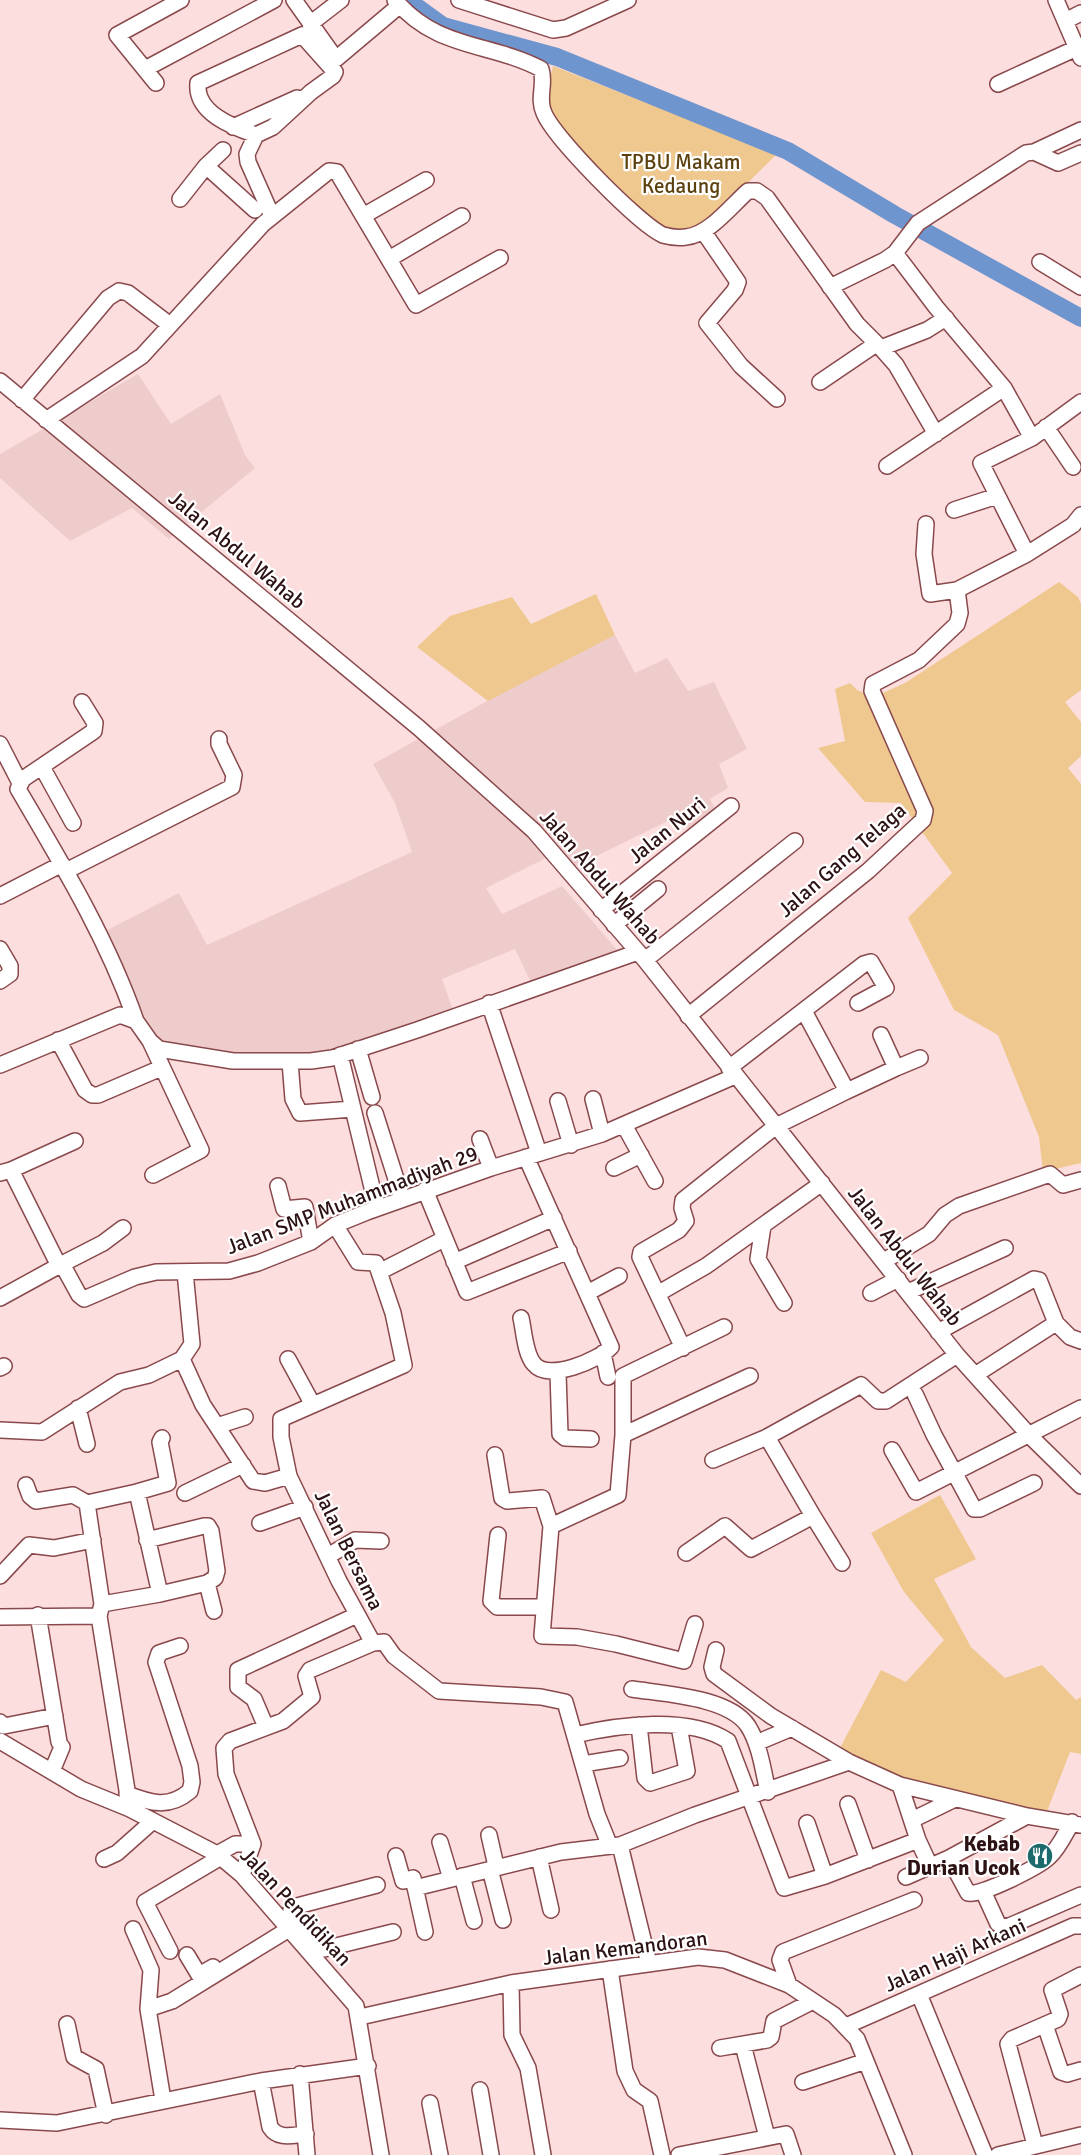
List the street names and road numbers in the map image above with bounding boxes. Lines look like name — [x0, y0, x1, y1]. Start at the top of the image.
street label: Jalan Abdul Wahab — [163, 485, 311, 615]
street label: Jalan Nuri — [623, 791, 711, 869]
street label: Jalan Gang Telaga — [773, 797, 911, 923]
street label: Jalan Abdul Wahab — [534, 804, 666, 950]
street label: Jalan SMP Muhammadiyah 29 — [223, 1140, 481, 1260]
street label: Jalan Abdul Wahab — [842, 1181, 968, 1331]
street label: Jalan Bersama — [309, 1486, 389, 1614]
street label: Jalan Pendidikan — [235, 1843, 357, 1971]
street label: Jalan Haji Arkani — [880, 1912, 1030, 1998]
street label: Jalan Kemandoran — [541, 1925, 709, 1971]

